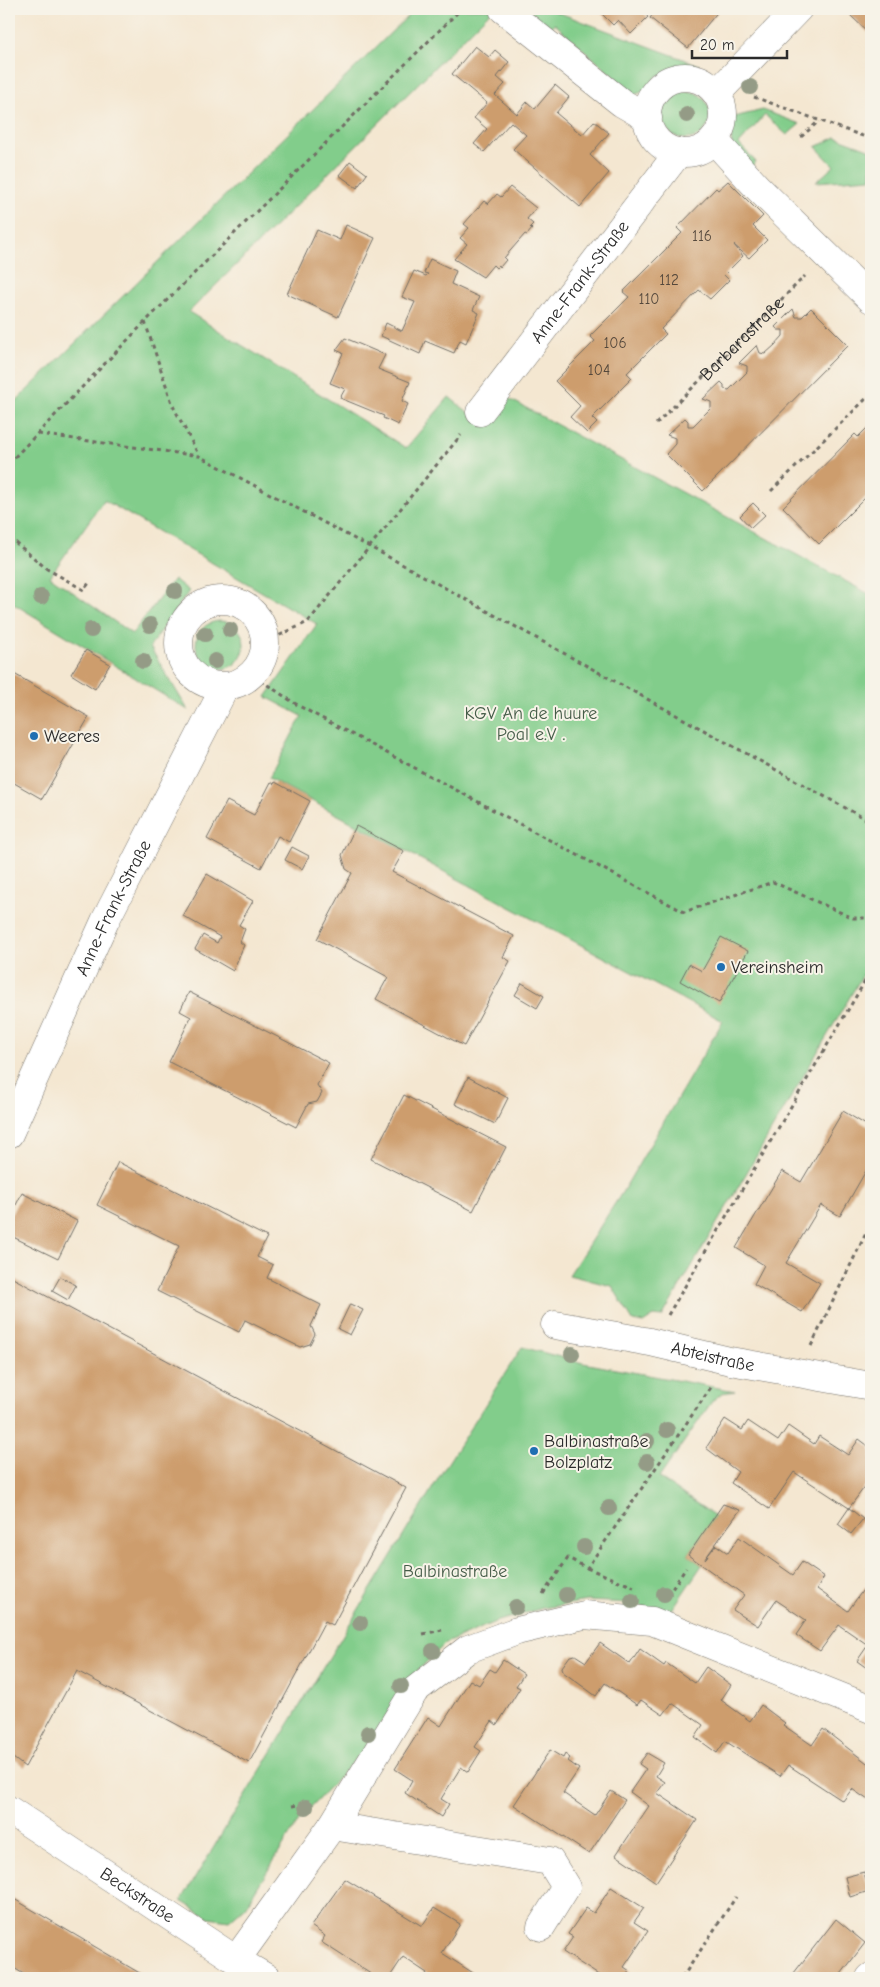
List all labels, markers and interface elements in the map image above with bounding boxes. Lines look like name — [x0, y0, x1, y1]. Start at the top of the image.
scale bar — [692, 28, 788, 60]
text: 20 m — [700, 36, 734, 54]
street label: Anne-Frank-Straße — [526, 216, 633, 347]
house number: 116 — [692, 227, 712, 245]
house number: 112 — [659, 271, 679, 289]
house number: 110 — [638, 290, 660, 308]
street label: Barbarastraße — [695, 293, 788, 385]
house number: 106 — [603, 334, 627, 352]
house number: 104 — [588, 361, 610, 379]
park label: KGV An de huure Poal e.V . — [465, 703, 597, 745]
place label: Weeres — [44, 726, 100, 747]
marker: Weeres — [28, 730, 40, 742]
street label: Anne-Frank-Straße — [71, 836, 155, 979]
place label: Vereinsheim — [731, 957, 824, 978]
marker: Vereinsheim — [715, 961, 727, 973]
street label: Abteistraße — [669, 1337, 756, 1376]
place label: Balbinastraße Bolzplatz — [544, 1431, 649, 1473]
marker: Balbinastraße Bolzplatz — [528, 1445, 540, 1457]
park label: Balbinastraße — [403, 1561, 507, 1582]
street label: Beckstraße — [96, 1863, 179, 1927]

